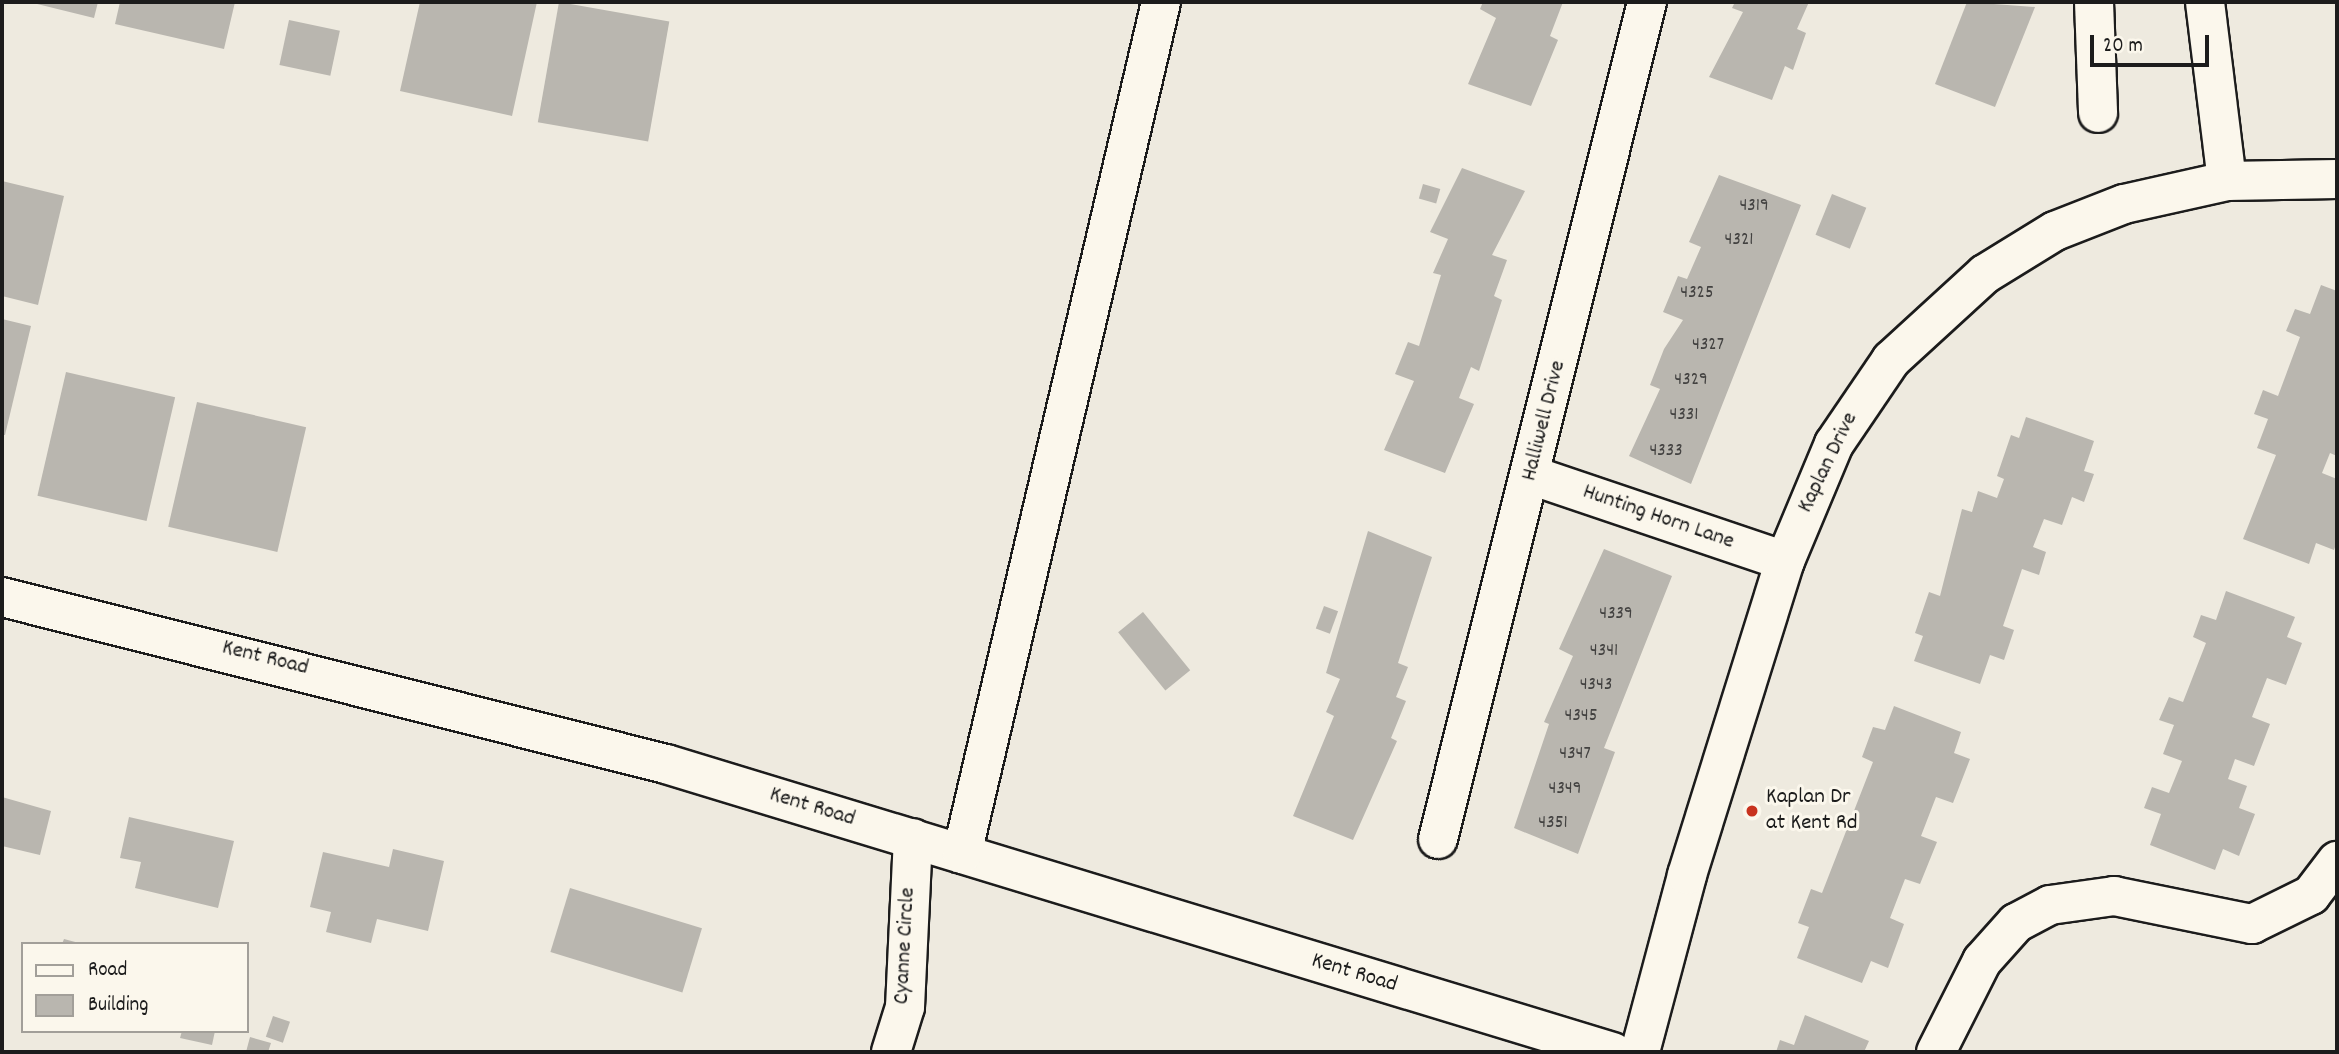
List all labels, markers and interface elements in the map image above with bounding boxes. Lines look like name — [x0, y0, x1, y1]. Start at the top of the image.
scale bar — [2094, 21, 2213, 65]
text: 20 m — [2103, 32, 2143, 62]
house number: 4319 — [1739, 196, 1769, 218]
house number: 4321 — [1725, 230, 1753, 252]
house number: 4325 — [1680, 283, 1714, 305]
house number: 4327 — [1692, 335, 1724, 357]
street label: Halliwell Drive — [1517, 358, 1573, 484]
house number: 4329 — [1674, 370, 1708, 392]
house number: 4331 — [1670, 405, 1698, 427]
street label: Kaplan Drive — [1793, 408, 1865, 518]
house number: 4333 — [1649, 441, 1683, 463]
street label: Hunting Horn Lane — [1579, 479, 1737, 557]
house number: 4339 — [1599, 604, 1633, 626]
street label: Kent Road — [219, 635, 311, 683]
house number: 4341 — [1590, 641, 1618, 663]
house number: 4343 — [1580, 675, 1612, 697]
house number: 4345 — [1564, 706, 1598, 728]
house number: 4347 — [1559, 744, 1591, 766]
house number: 4349 — [1549, 779, 1581, 801]
street label: Kent Road — [766, 782, 858, 834]
place label: Kaplan Dr at Kent Rd — [1766, 784, 1858, 838]
marker: Kaplan Dr at Kent Rd — [1744, 803, 1760, 819]
house number: 4351 — [1538, 813, 1568, 835]
street label: Cyanne Circle — [889, 887, 923, 1005]
legend — [21, 942, 248, 1033]
street label: Kent Road — [1308, 948, 1400, 1000]
text: Road — [88, 956, 127, 986]
text: Building — [88, 991, 148, 1021]

